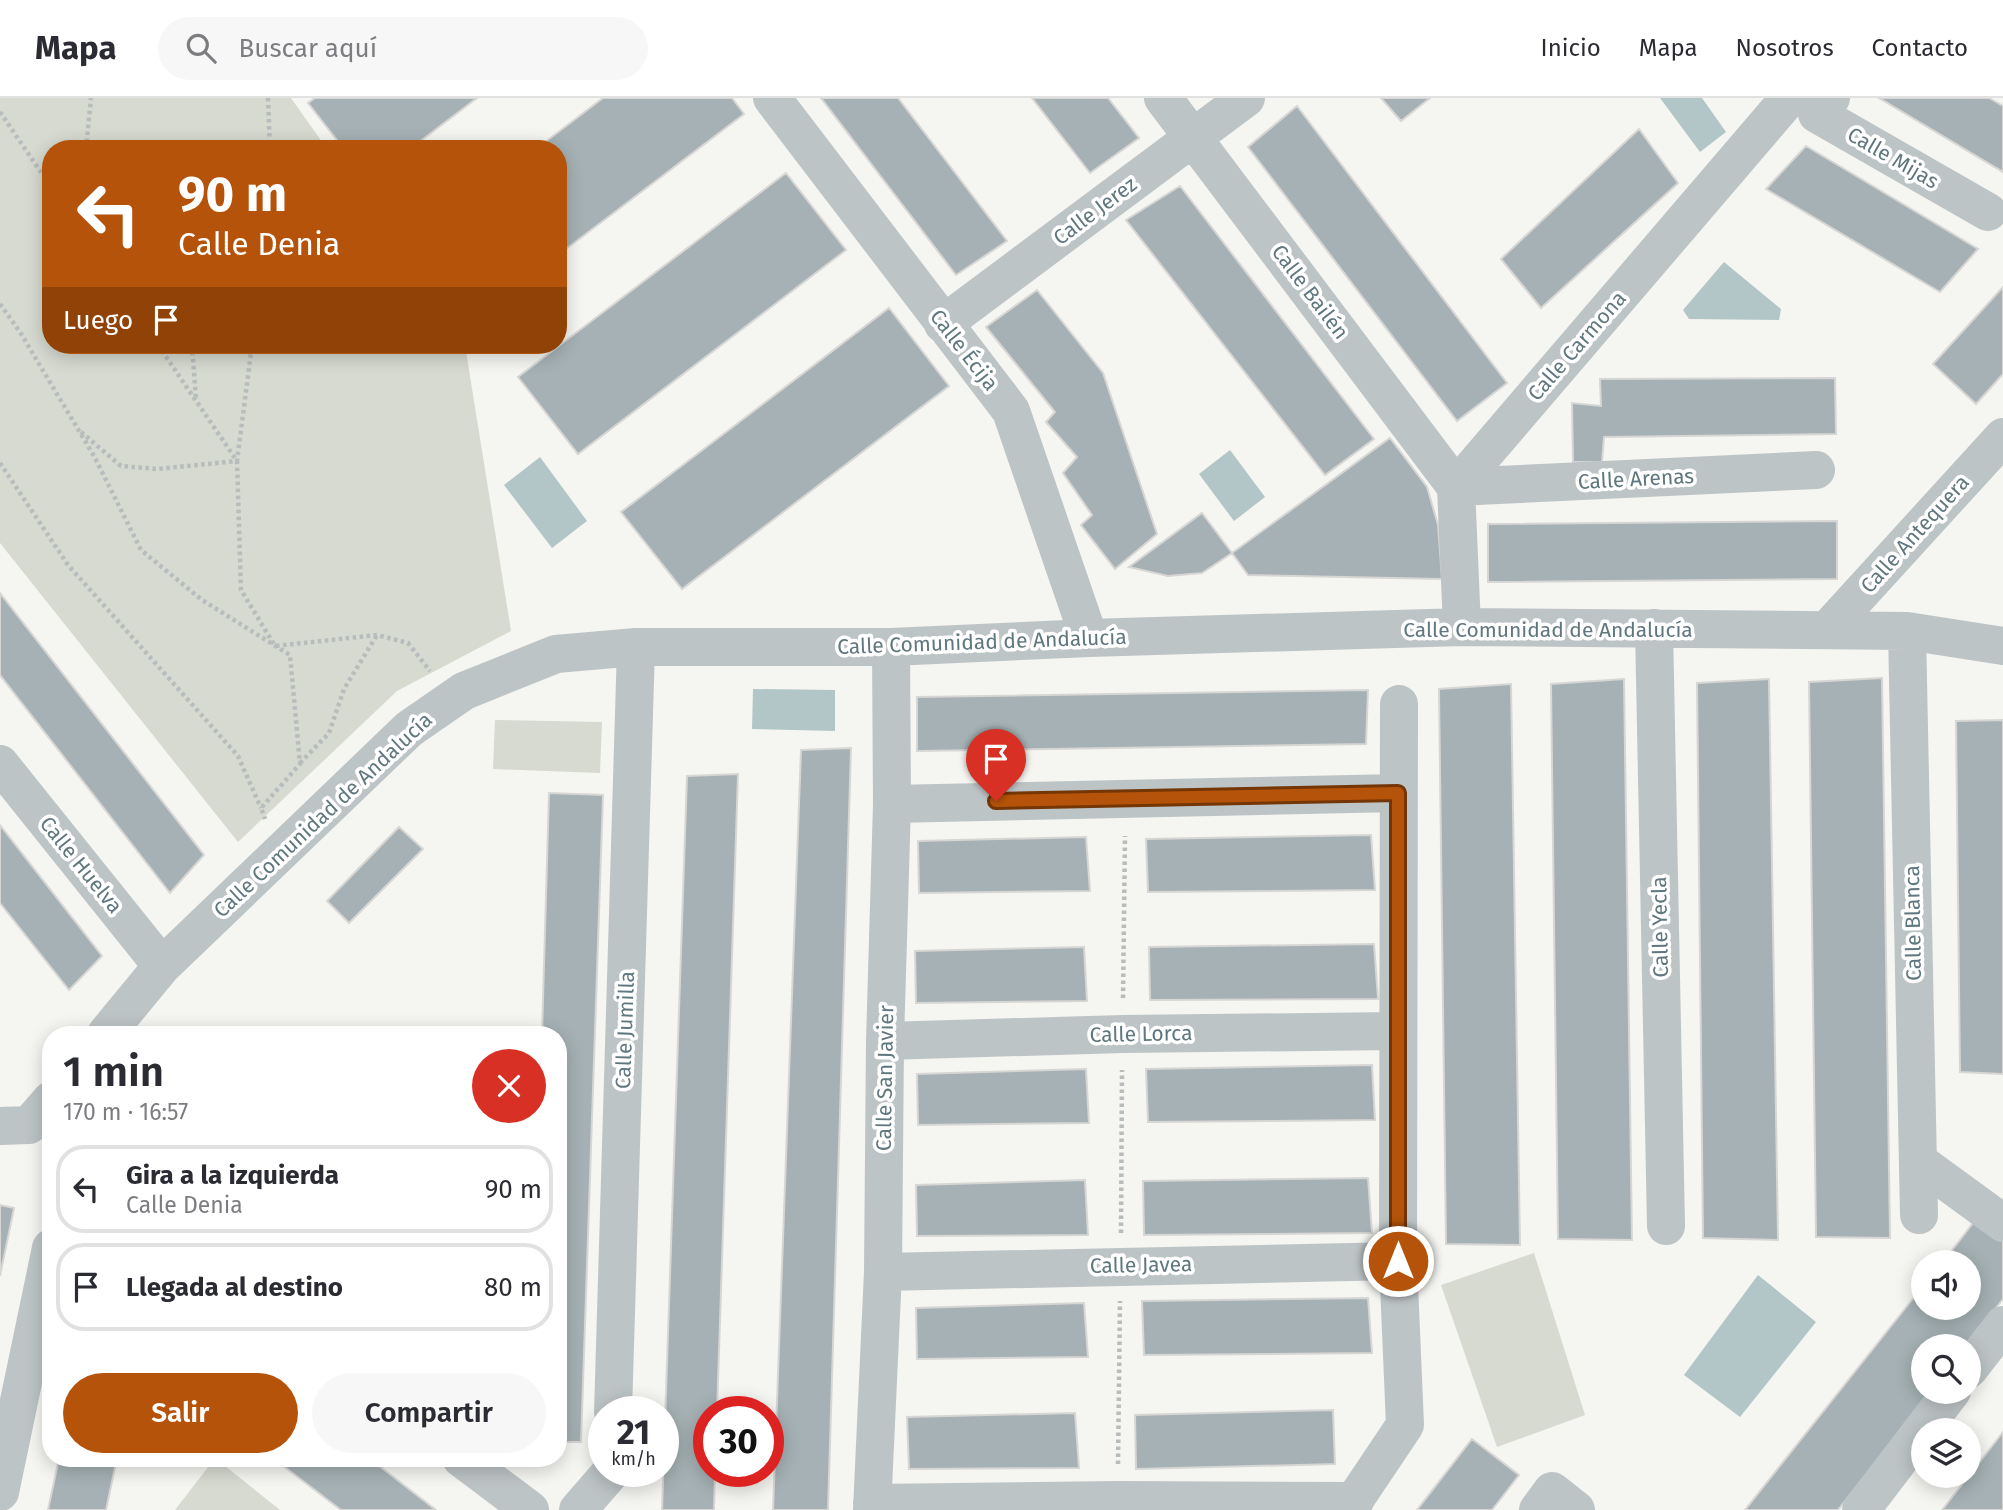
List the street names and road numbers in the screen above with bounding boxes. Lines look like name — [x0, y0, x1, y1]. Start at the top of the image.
street label: Calle Mijas — [1843, 121, 1943, 195]
street label: Calle Jerez — [1048, 171, 1142, 251]
street label: Calle Bailén — [1266, 239, 1354, 345]
street label: Calle Carmona — [1522, 286, 1632, 406]
street label: Calle Écija — [924, 304, 1004, 396]
street label: Calle Arenas — [1577, 463, 1695, 495]
street label: Calle Antequera — [1855, 470, 1975, 598]
street label: Calle Comunidad de Andalucía — [1403, 617, 1693, 643]
street label: Calle Comunidad de Andalucía — [837, 624, 1127, 660]
street label: Calle Comunidad de Andalucía — [208, 707, 438, 923]
street label: Calle Huelva — [34, 811, 128, 919]
street label: Calle Blanca — [1899, 865, 1927, 981]
street label: Calle Yecla — [1646, 876, 1674, 978]
street label: Calle Jumilla — [610, 971, 640, 1089]
street label: Calle San Javier — [871, 1005, 899, 1151]
street label: Calle Lorca — [1089, 1020, 1193, 1048]
street label: Calle Javea — [1090, 1251, 1192, 1279]

